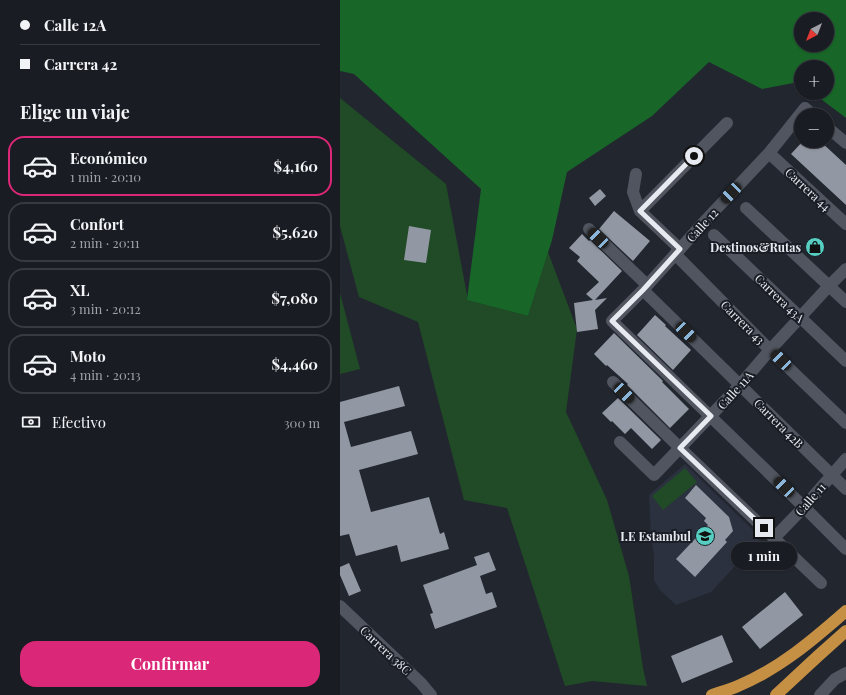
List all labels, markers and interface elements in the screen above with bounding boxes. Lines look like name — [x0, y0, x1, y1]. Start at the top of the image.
north arrow — [794, 12, 834, 52]
map controls — [794, 12, 834, 148]
text: Calle 12A — [44, 15, 106, 35]
text: Carrera 42 — [44, 54, 117, 74]
button: + — [794, 60, 834, 100]
text: Elige un viaje — [20, 100, 130, 124]
button: − — [794, 108, 834, 148]
route start — [685, 147, 703, 165]
icon: car — [22, 148, 58, 184]
text: Económico — [70, 148, 147, 168]
text: $4,160 — [274, 156, 318, 176]
street label: Carrera 44 — [782, 164, 834, 214]
text: 1 min · 20:10 — [70, 168, 141, 185]
car — [718, 180, 744, 206]
street label: Calle 12 — [683, 205, 722, 245]
icon: car — [22, 214, 58, 250]
text: Confort — [70, 214, 124, 234]
text: $5,620 — [273, 222, 318, 242]
car — [585, 225, 611, 251]
text: 2 min · 20:11 — [70, 234, 140, 251]
shop icon: Destinos&Rutas — [804, 236, 826, 258]
place label: Destinos&Rutas — [710, 239, 801, 255]
street label: Carrera 43A — [752, 270, 809, 326]
icon: car — [22, 280, 58, 316]
text: XL — [70, 280, 90, 300]
text: $7,080 — [271, 288, 318, 308]
street label: Carrera 43 — [718, 297, 768, 347]
text: 3 min · 20:12 — [70, 300, 141, 317]
car — [673, 319, 699, 345]
icon: car — [22, 346, 58, 382]
text: Moto — [70, 346, 106, 366]
car — [768, 347, 794, 373]
text: $4,460 — [271, 354, 318, 374]
text: 4 min · 20:13 — [70, 366, 141, 383]
street label: Calle 11A — [714, 367, 757, 413]
car — [611, 380, 637, 406]
street label: Carrera 42B — [751, 395, 807, 451]
icon: cash — [20, 411, 42, 433]
text: Efectivo — [52, 412, 106, 432]
text: 300 m — [284, 414, 320, 431]
car — [771, 474, 797, 500]
street label: Calle 11 — [791, 479, 829, 519]
route end — [755, 519, 773, 537]
school or university icon: I.E Estambul — [694, 525, 716, 547]
place label: I.E Estambul — [620, 528, 691, 544]
callout: 1 min — [731, 542, 797, 570]
text: 1 min — [748, 547, 780, 564]
street label: Carrera 38C — [357, 622, 415, 678]
button: Confirmar — [20, 641, 320, 687]

